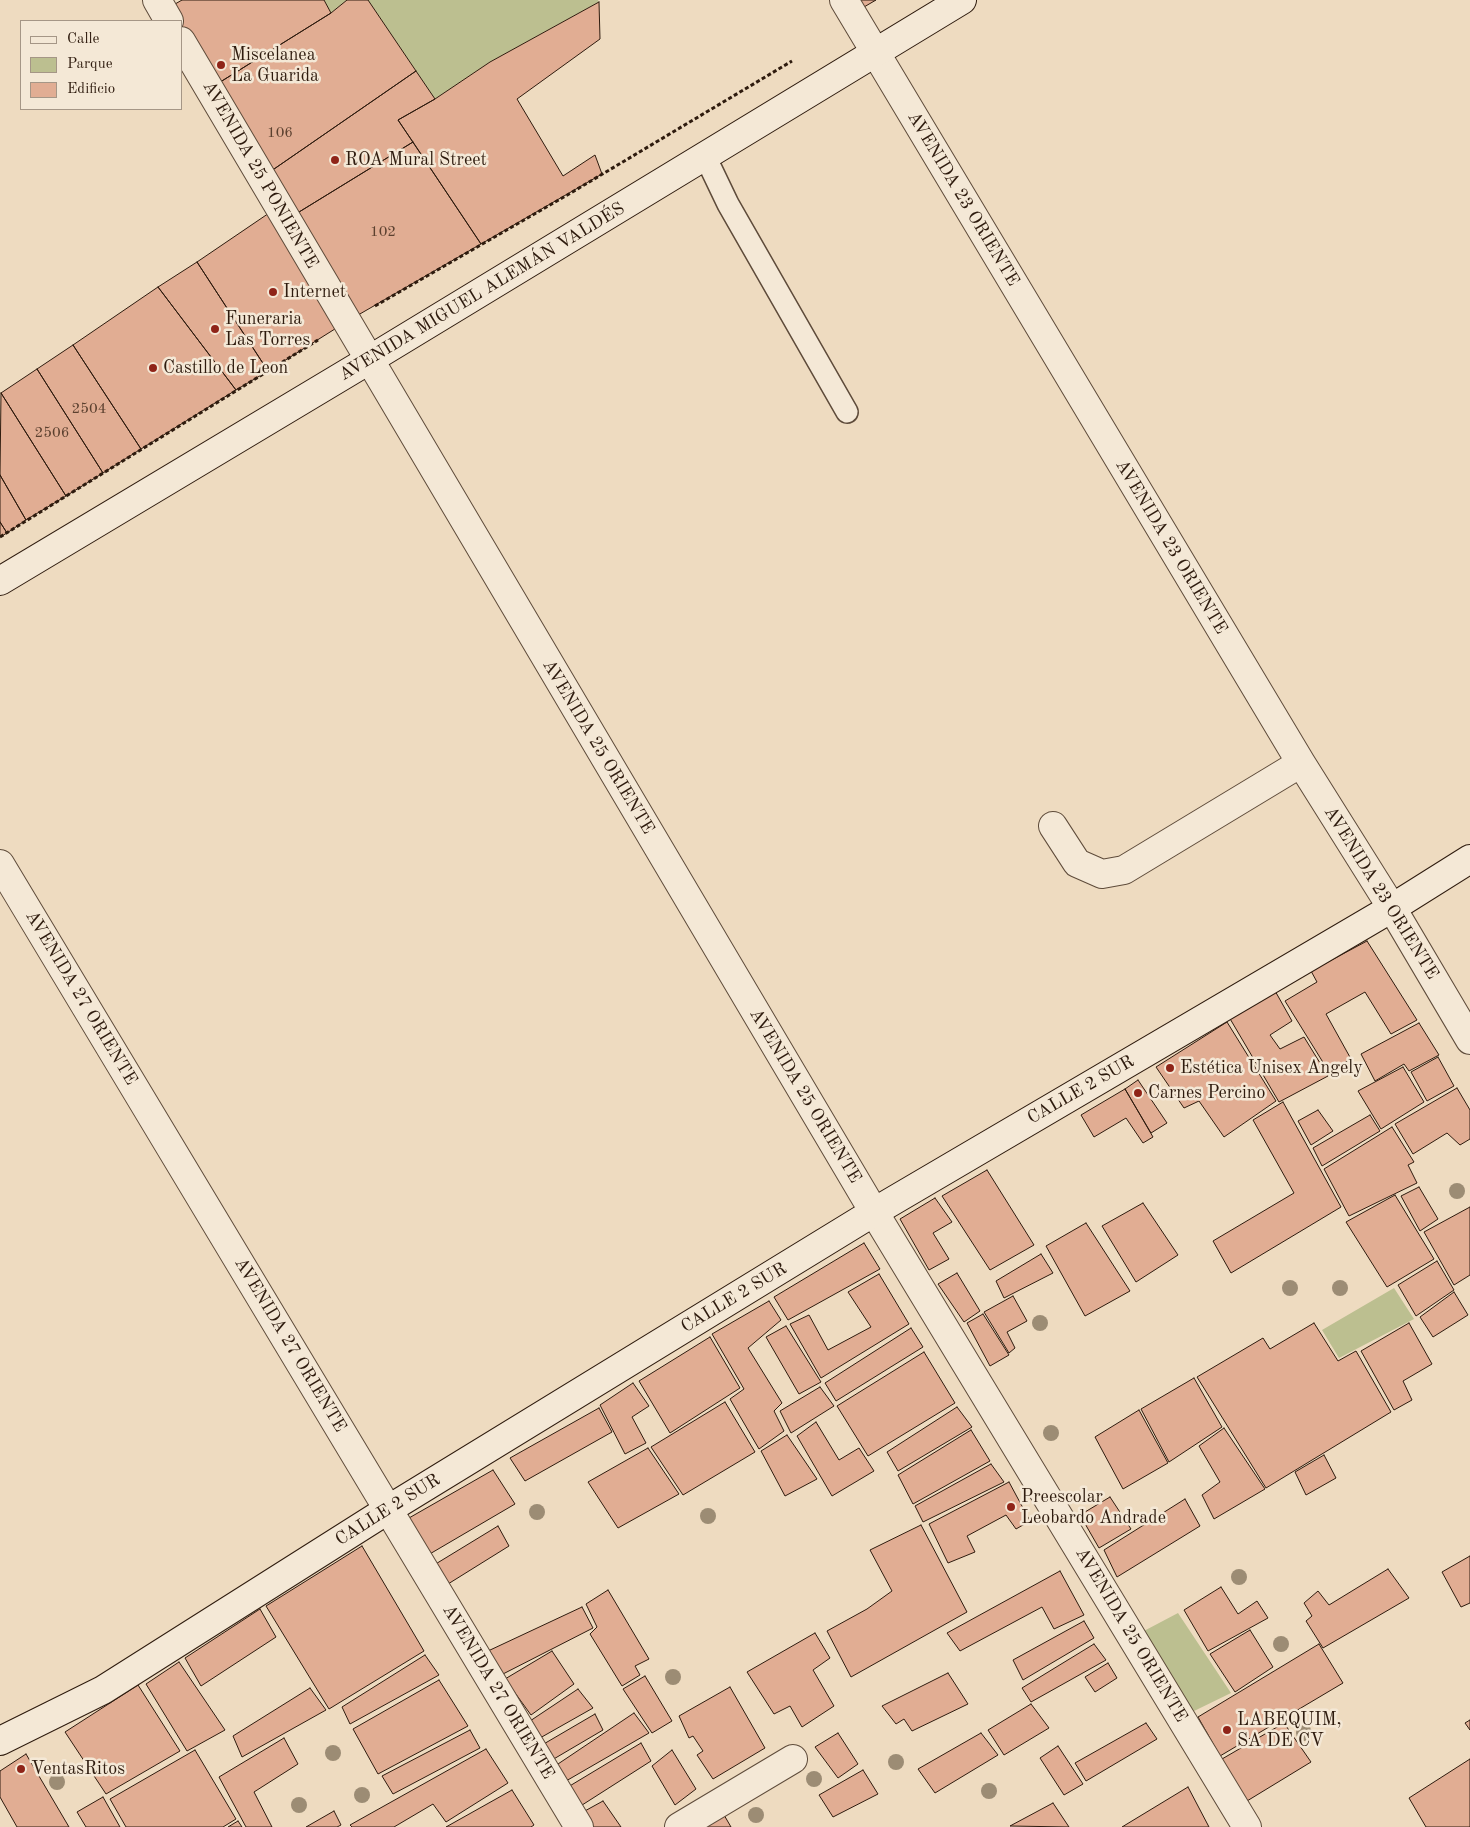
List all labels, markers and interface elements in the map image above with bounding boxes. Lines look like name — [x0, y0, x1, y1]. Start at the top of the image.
legend — [20, 20, 182, 110]
text: Calle — [67, 32, 99, 47]
place label: Miscelanea La Guarida — [231, 44, 319, 86]
text: Parque — [67, 57, 113, 72]
marker: Miscelanea La Guarida — [215, 59, 227, 71]
street label: AVENIDA 25 PONIENTE — [197, 77, 323, 273]
text: Edificio — [67, 82, 115, 97]
street label: AVENIDA 23 ORIENTE — [902, 108, 1024, 290]
house number: 106 — [267, 124, 293, 142]
place label: ROA Mural Street — [345, 149, 487, 171]
marker: ROA Mural Street — [329, 154, 341, 166]
street label: AVENIDA MIGUEL ALEMÁN VALDÉS — [335, 198, 629, 386]
house number: 102 — [370, 223, 396, 241]
place label: Internet — [283, 281, 346, 303]
marker: Internet — [267, 286, 279, 298]
place label: Funeraria Las Torres — [225, 308, 310, 350]
marker: Funeraria Las Torres — [209, 323, 221, 335]
place label: Castillo de Leon — [163, 357, 288, 379]
marker: Castillo de Leon — [147, 362, 159, 374]
house number: 2504 — [72, 400, 106, 418]
house number: 2506 — [35, 424, 69, 442]
street label: AVENIDA 23 ORIENTE — [1110, 456, 1232, 638]
street label: AVENIDA 25 ORIENTE — [537, 656, 659, 838]
street label: AVENIDA 23 ORIENTE — [1319, 803, 1443, 983]
street label: AVENIDA 27 ORIENTE — [20, 907, 142, 1089]
street label: AVENIDA 25 ORIENTE — [744, 1005, 866, 1187]
street label: CALLE 2 SUR — [1024, 1051, 1138, 1129]
place label: Estética Unisex Angely — [1180, 1057, 1363, 1079]
marker: Estética Unisex Angely — [1164, 1062, 1176, 1074]
place label: Carnes Percino — [1148, 1082, 1266, 1104]
marker: Carnes Percino — [1132, 1087, 1144, 1099]
street label: AVENIDA 27 ORIENTE — [229, 1254, 351, 1436]
street label: CALLE 2 SUR — [677, 1258, 791, 1338]
street label: CALLE 2 SUR — [332, 1469, 444, 1551]
place label: Preescolar Leobardo Andrade — [1021, 1486, 1166, 1528]
marker: Preescolar Leobardo Andrade — [1005, 1501, 1017, 1513]
street label: AVENIDA 25 ORIENTE — [1070, 1544, 1192, 1726]
street label: AVENIDA 27 ORIENTE — [437, 1601, 559, 1783]
place label: LABEQUIM, SA DE CV — [1237, 1709, 1342, 1752]
marker: LABEQUIM, SA DE CV — [1221, 1724, 1233, 1736]
place label: VentasRitos — [31, 1758, 125, 1780]
marker: VentasRitos — [15, 1763, 27, 1775]

